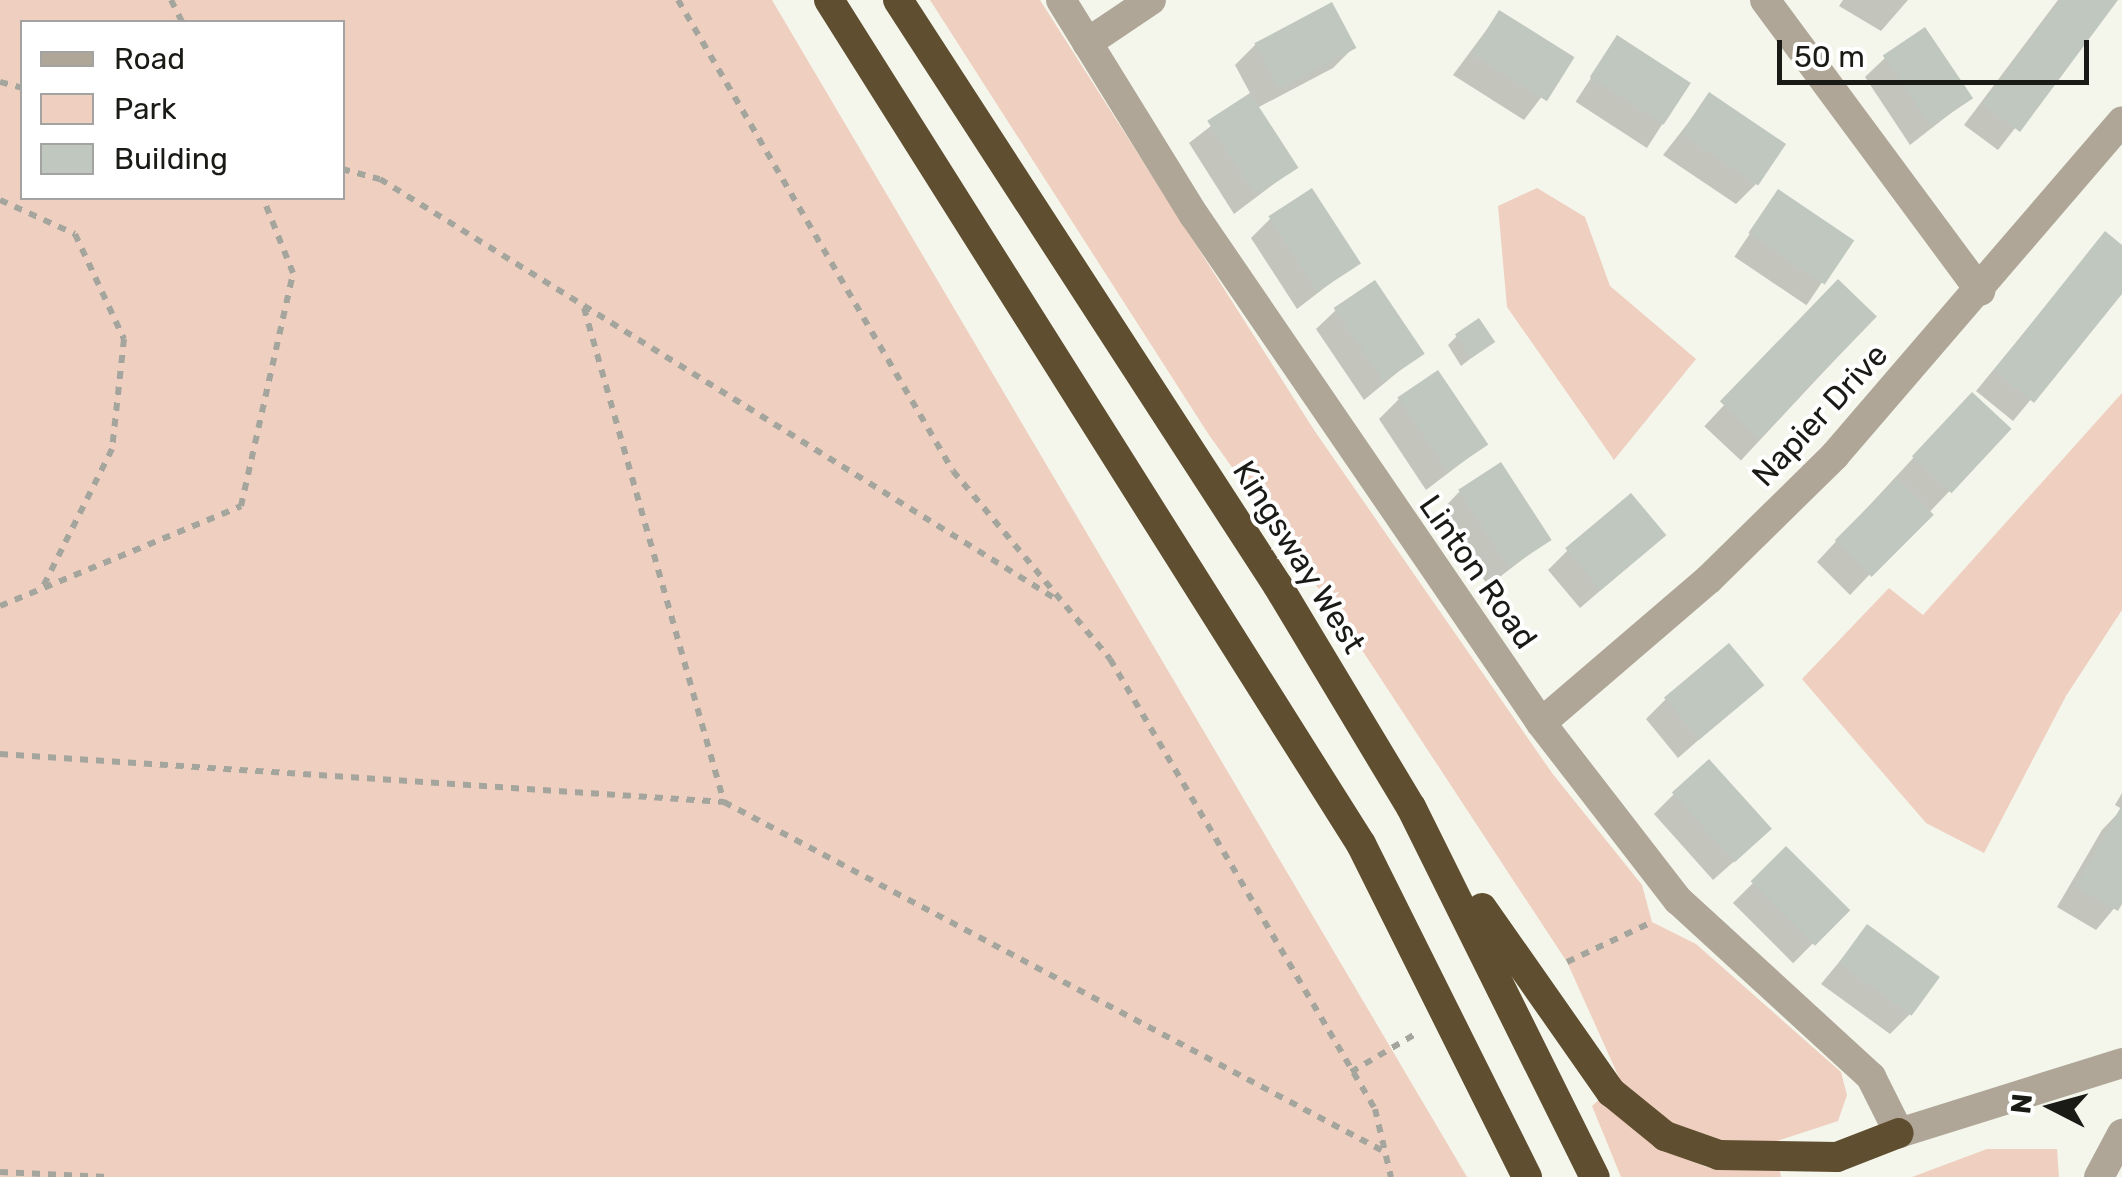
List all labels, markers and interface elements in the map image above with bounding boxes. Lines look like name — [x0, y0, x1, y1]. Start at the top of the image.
legend — [20, 20, 345, 200]
scale bar — [1782, 20, 2094, 82]
text: 50 m — [1794, 39, 1865, 75]
text: Road — [114, 41, 185, 77]
text: Park — [114, 91, 176, 127]
text: Building — [114, 141, 228, 177]
street label: Napier Drive — [1744, 335, 1896, 495]
street label: Kingsway West — [1224, 453, 1374, 661]
street label: Linton Road — [1411, 488, 1545, 656]
north arrow — [2002, 1057, 2102, 1157]
text: N — [2004, 1092, 2039, 1116]

